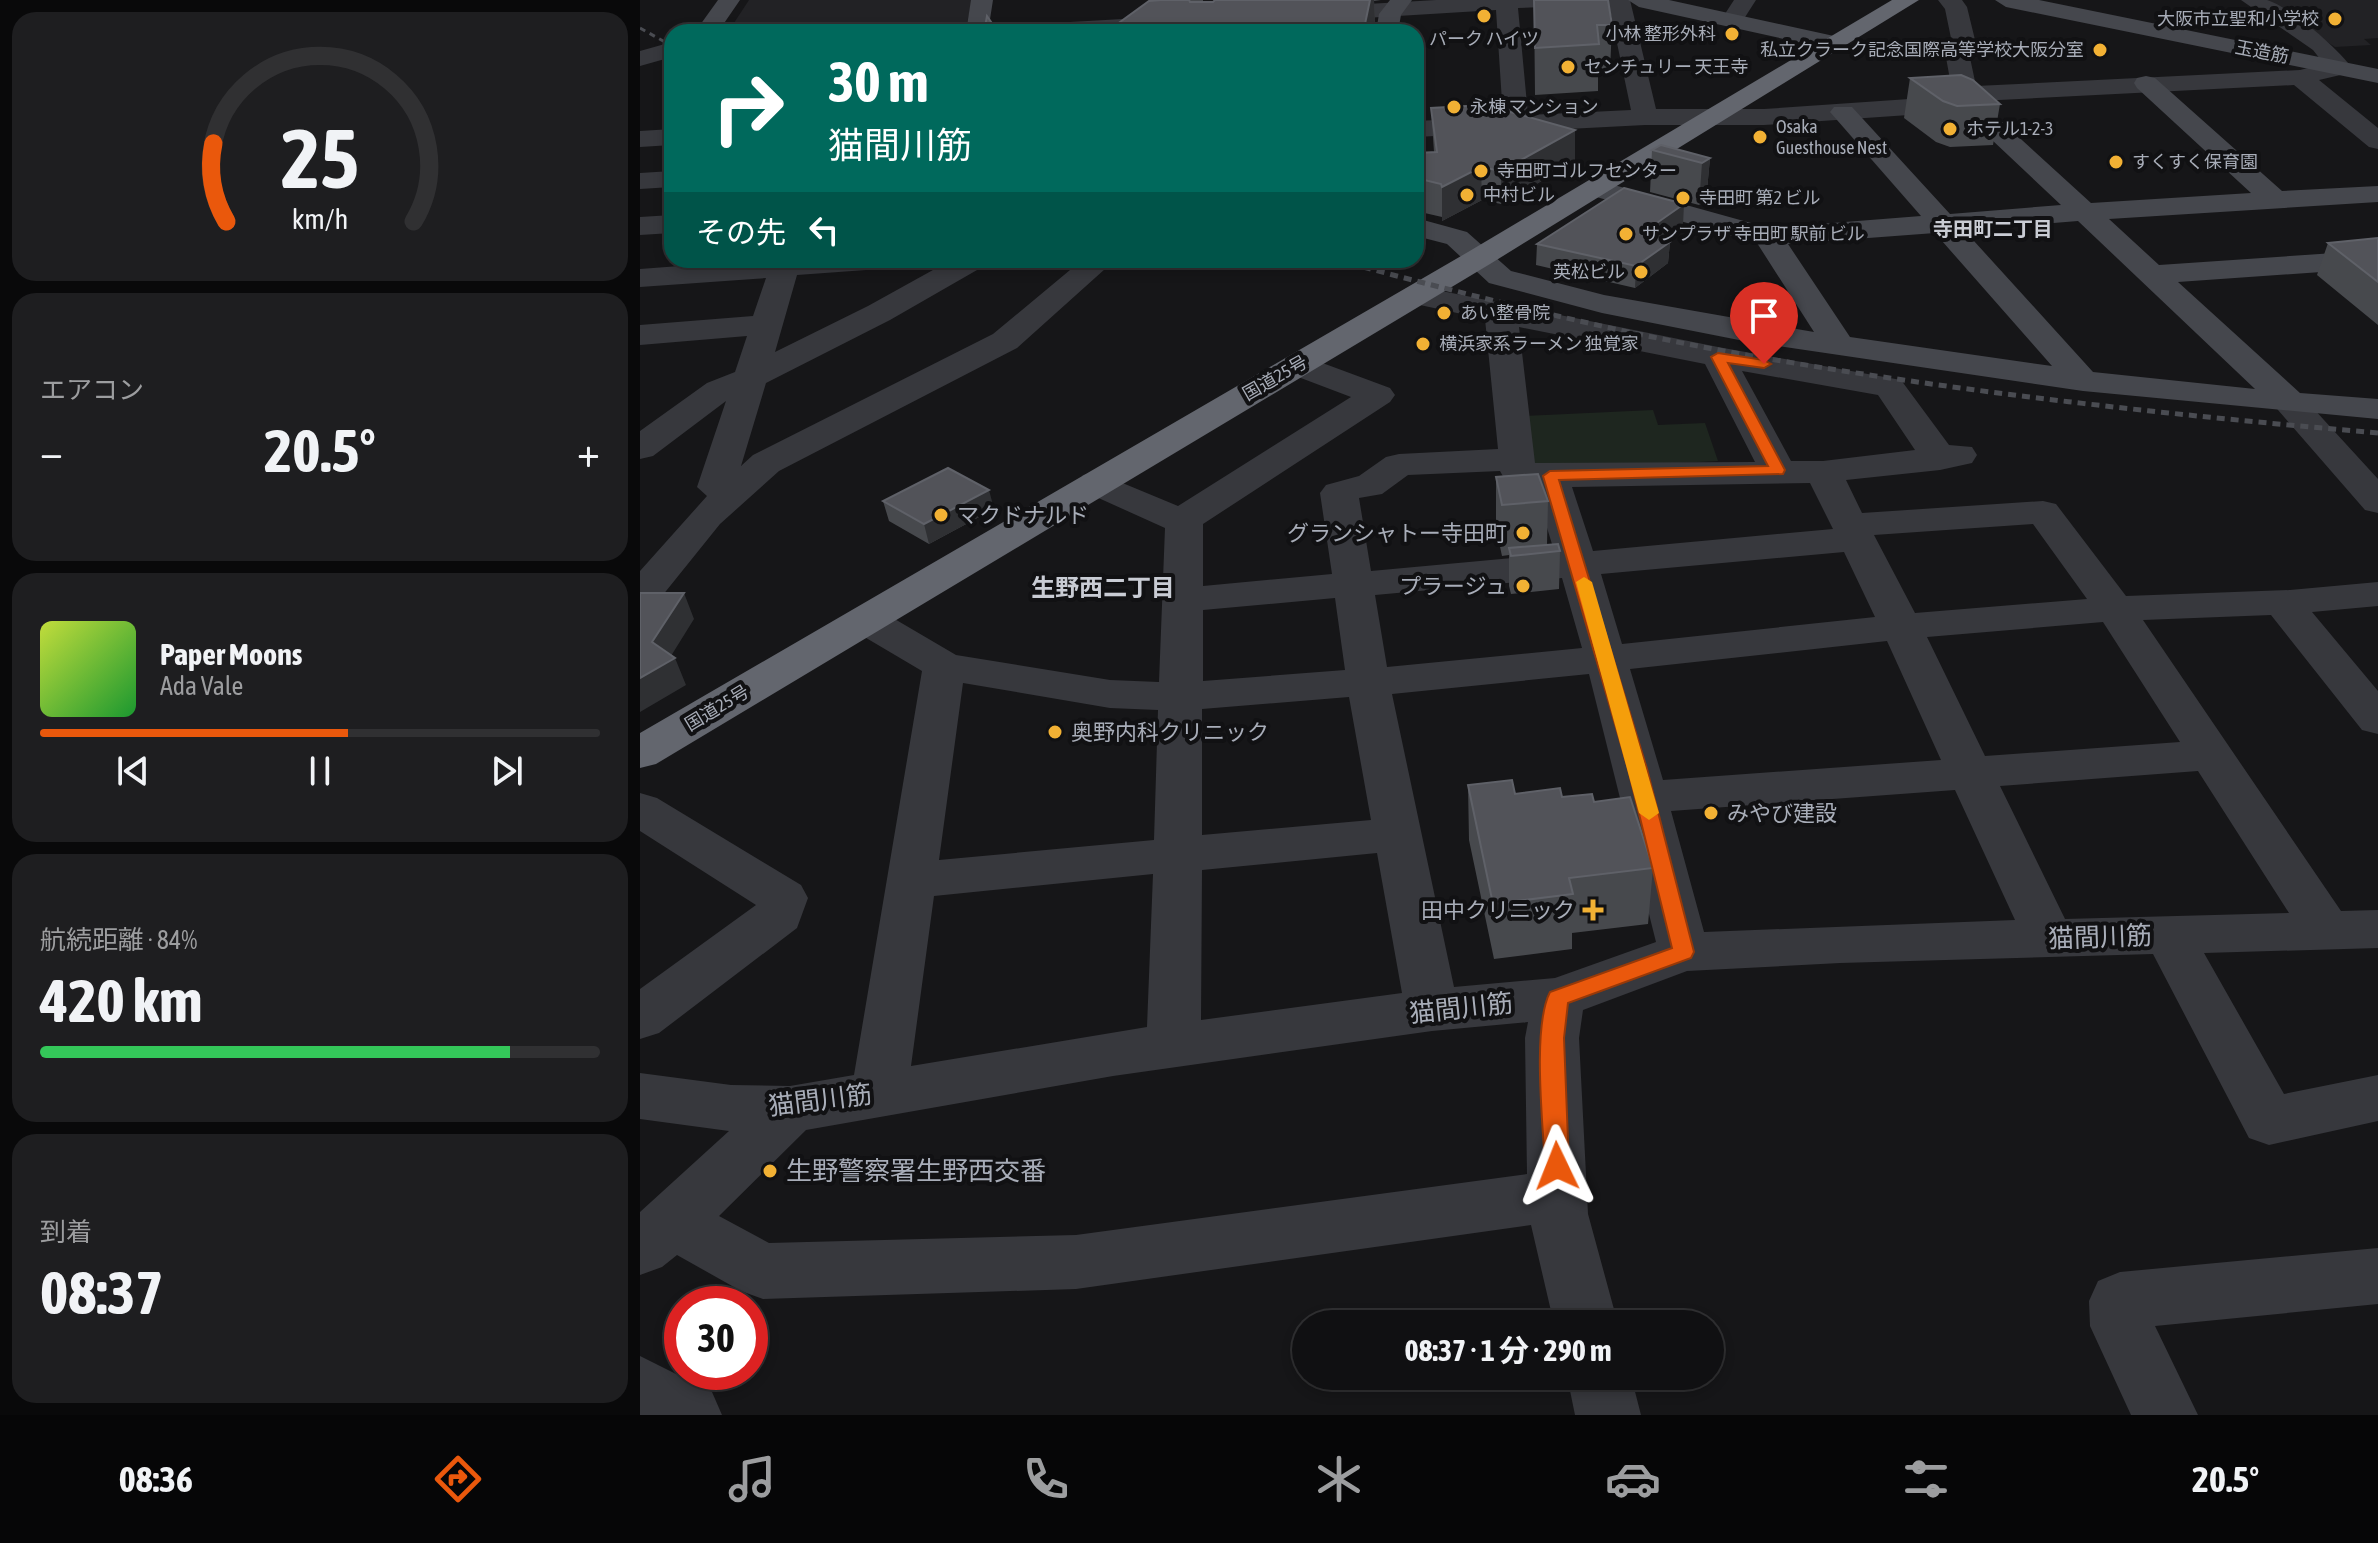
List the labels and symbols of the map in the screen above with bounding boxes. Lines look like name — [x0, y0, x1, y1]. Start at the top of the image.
marker: パーク ハイツ — [1475, 7, 1493, 25]
place label: 大阪市立聖和小学校 — [2157, 8, 2319, 29]
marker: 大阪市立聖和小学校 — [2326, 10, 2344, 28]
place label: 小林 整形外科 — [1606, 23, 1716, 44]
marker: 小林 整形外科 — [1723, 25, 1741, 43]
place label: パーク ハイツ — [1429, 28, 1539, 49]
street label: 玉造筋 — [2234, 36, 2291, 67]
place label: 私立クラーク記念国際高等学校大阪分室 — [1760, 39, 2084, 60]
marker: 私立クラーク記念国際高等学校大阪分室 — [2091, 41, 2109, 59]
place label: センチュリー 天王寺 — [1584, 56, 1748, 77]
marker: センチュリー 天王寺 — [1559, 58, 1577, 76]
place label: 永棟 マンション — [1470, 96, 1598, 117]
marker: 永棟 マンション — [1445, 98, 1463, 116]
place label: Osaka Guesthouse Nest — [1776, 116, 1887, 158]
place label: ホテル1-2-3 — [1966, 118, 2053, 139]
marker: ホテル1-2-3 — [1941, 120, 1959, 138]
marker: Osaka Guesthouse Nest — [1751, 128, 1769, 146]
place label: すくすく保育園 — [2132, 151, 2258, 172]
marker: すくすく保育園 — [2107, 153, 2125, 171]
place label: 寺田町ゴルフセンター — [1497, 160, 1677, 181]
marker: 寺田町ゴルフセンター — [1472, 162, 1490, 180]
place label: 中村ビル — [1483, 184, 1555, 205]
marker: 中村ビル — [1458, 186, 1476, 204]
place label: 寺田町 第2 ビル — [1699, 187, 1820, 208]
marker: 寺田町 第2 ビル — [1674, 189, 1692, 207]
district label: 寺田町二丁目 — [1933, 217, 2053, 240]
place label: サンプラザ 寺田町 駅前 ビル — [1642, 223, 1865, 244]
marker: サンプラザ 寺田町 駅前 ビル — [1617, 225, 1635, 243]
place label: 英松ビル — [1553, 261, 1625, 282]
marker: 英松ビル — [1632, 263, 1650, 281]
pin — [1730, 282, 1798, 364]
place label: あい整骨院 — [1460, 302, 1550, 323]
marker: あい整骨院 — [1435, 304, 1453, 322]
place label: 横浜家系ラーメン 独覚家 — [1439, 333, 1639, 354]
marker: 横浜家系ラーメン 独覚家 — [1414, 335, 1432, 353]
street label: 国道25号 — [1239, 351, 1311, 404]
place label: マクドナルド — [957, 502, 1089, 528]
marker: マクドナルド — [932, 506, 950, 524]
place label: グランシャトー寺田町 — [1287, 520, 1507, 546]
marker: グランシャトー寺田町 — [1514, 524, 1532, 542]
place label: プラージュ — [1399, 573, 1507, 599]
district label: 生野西二丁目 — [1031, 574, 1175, 601]
marker: プラージュ — [1514, 577, 1532, 595]
street label: 国道25号 — [681, 680, 753, 735]
place label: 奥野内科クリニック — [1071, 719, 1269, 745]
marker: 奥野内科クリニック — [1046, 723, 1064, 741]
place label: みやび建設 — [1727, 800, 1837, 826]
marker: みやび建設 — [1702, 804, 1720, 822]
place label: 田中クリニック — [1421, 897, 1575, 923]
marker: 田中クリニック — [1582, 899, 1604, 921]
street label: 猫間川筋 — [2048, 920, 2152, 954]
street label: 猫間川筋 — [1408, 988, 1514, 1028]
street label: 猫間川筋 — [767, 1079, 873, 1121]
position arrow — [1515, 1124, 1599, 1208]
place label: 生野警察署生野西交番 — [786, 1156, 1046, 1186]
marker: 生野警察署生野西交番 — [761, 1162, 779, 1180]
speed limit sign: 30 — [664, 1286, 768, 1390]

